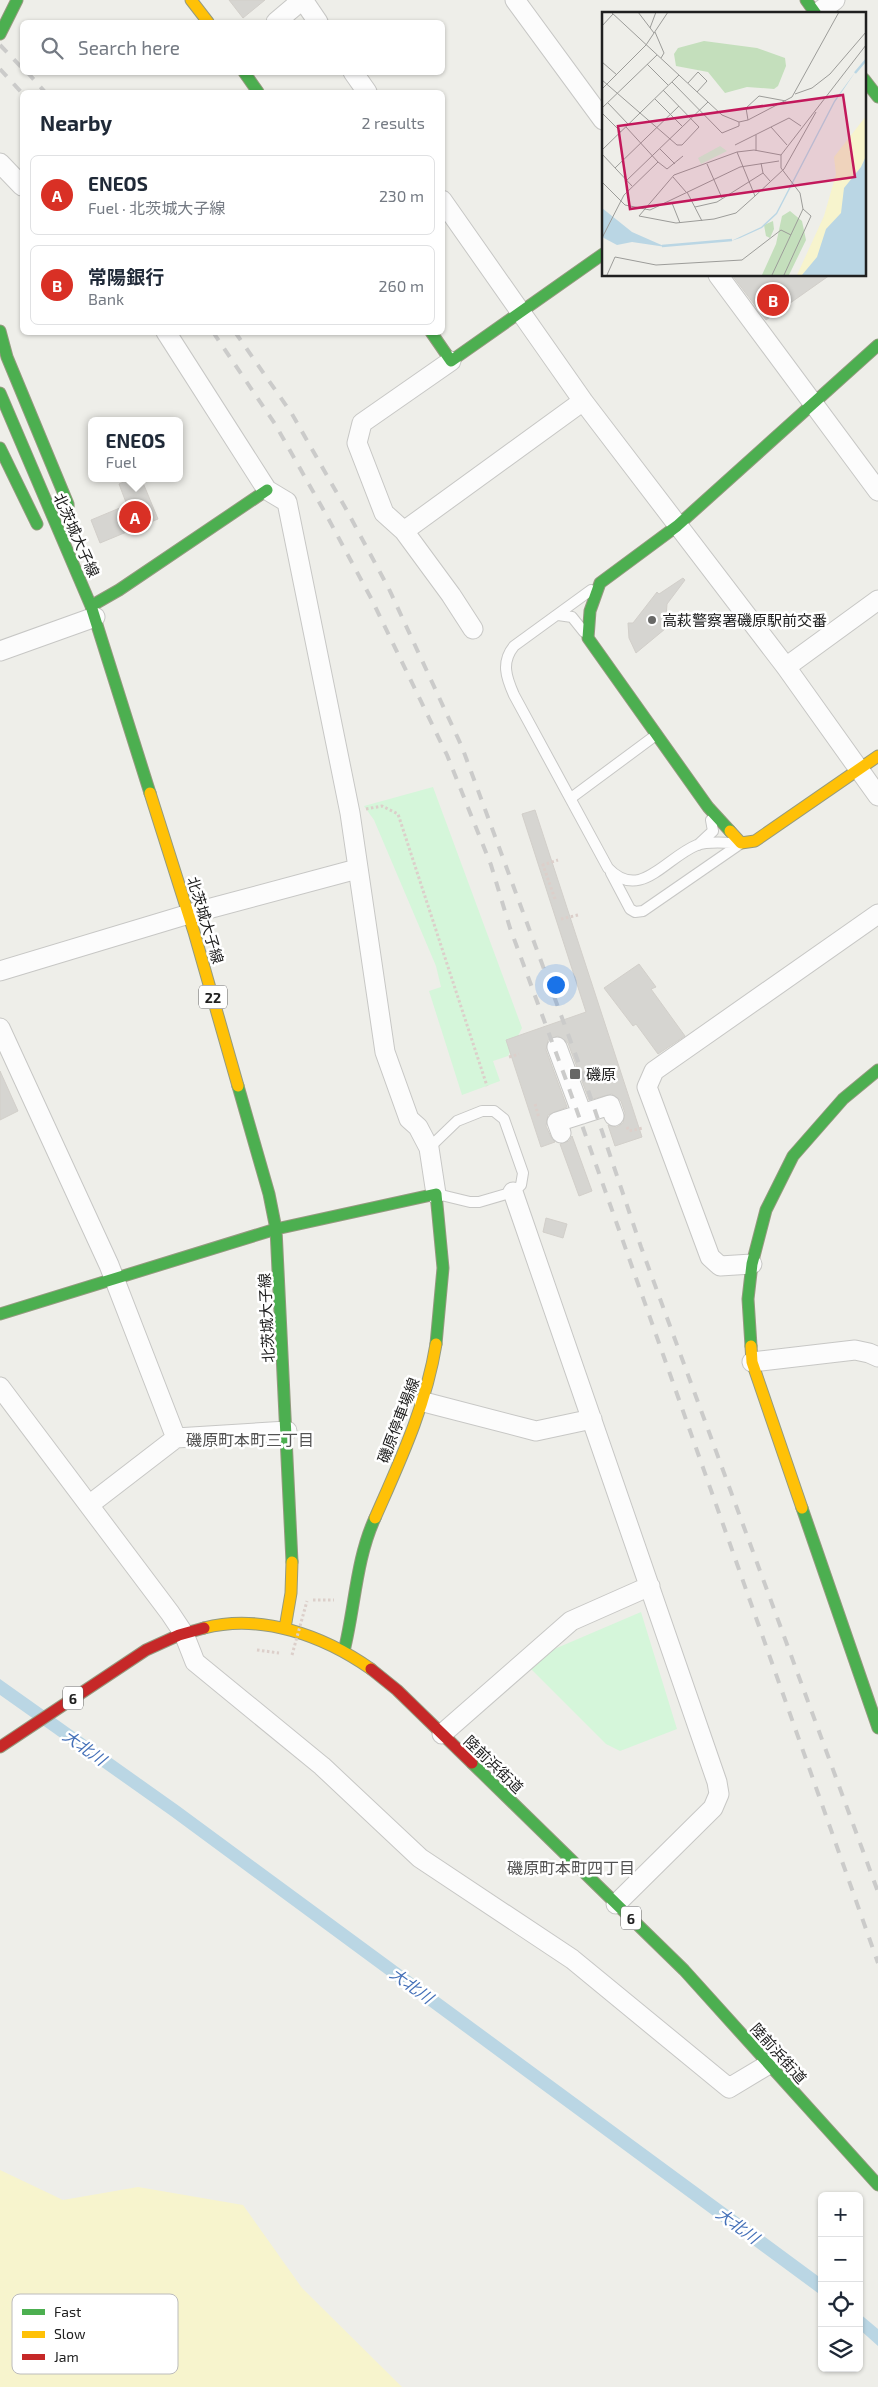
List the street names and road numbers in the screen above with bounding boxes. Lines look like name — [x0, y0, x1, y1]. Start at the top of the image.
street label: 北茨城大子線 — [50, 490, 104, 580]
street label: 北茨城大子線 — [184, 874, 228, 966]
road number: 22 — [199, 986, 227, 1009]
street label: 北茨城大子線 — [255, 1273, 277, 1363]
street label: 磯原停車場線 — [373, 1375, 423, 1465]
road number: 6 — [63, 1686, 83, 1710]
street label: 陸前浜街道 — [461, 1731, 527, 1797]
road number: 6 — [621, 1906, 641, 1930]
street label: 陸前浜街道 — [747, 2019, 811, 2087]

